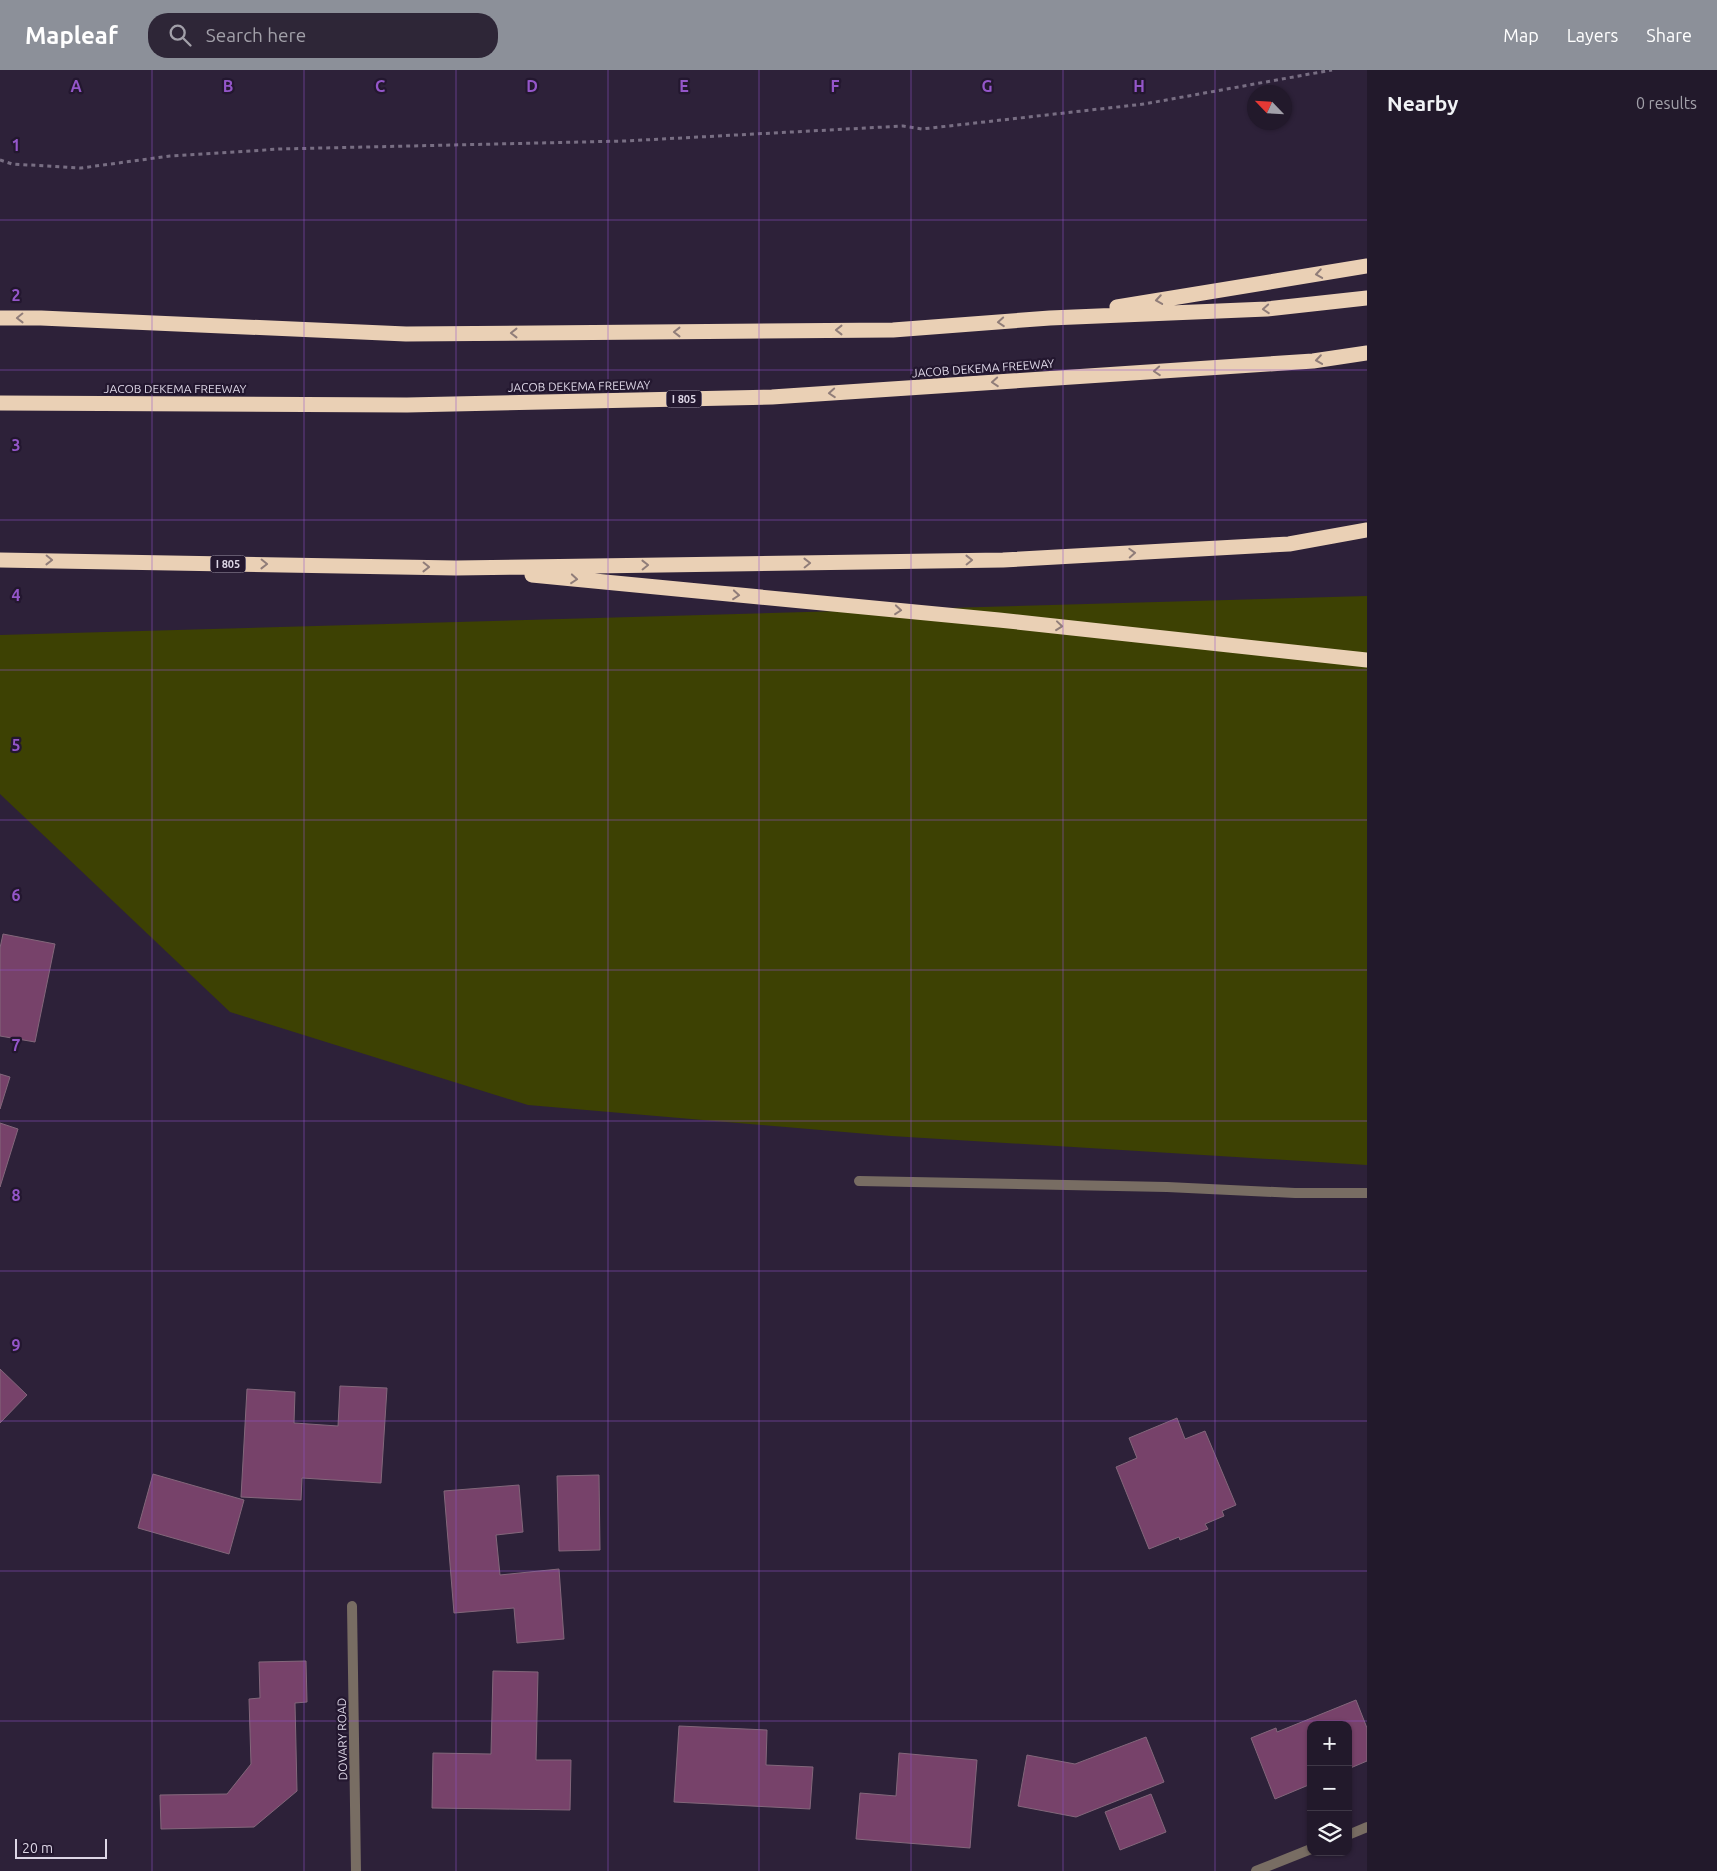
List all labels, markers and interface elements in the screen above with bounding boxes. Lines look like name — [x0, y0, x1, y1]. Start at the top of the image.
search box — [148, 13, 498, 58]
icon: search — [166, 21, 194, 49]
text: Mapleaf — [25, 22, 118, 49]
text: Search here — [206, 24, 306, 46]
text: Map — [1503, 25, 1539, 45]
text: Layers — [1567, 25, 1618, 45]
text: Share — [1646, 25, 1692, 45]
text: A — [70, 77, 82, 95]
text: B — [223, 77, 233, 95]
text: C — [375, 77, 385, 95]
text: D — [526, 77, 538, 95]
text: E — [679, 77, 689, 95]
text: F — [831, 77, 840, 95]
text: G — [981, 77, 993, 95]
text: H — [1133, 77, 1145, 95]
north arrow — [1247, 85, 1292, 130]
text: Nearby — [1387, 91, 1458, 115]
text: 0 results — [1636, 94, 1697, 112]
text: 1 — [11, 136, 21, 154]
one-way arrow — [1315, 268, 1323, 278]
text: 2 — [11, 286, 21, 304]
one-way arrow — [1154, 295, 1163, 305]
one-way arrow — [1262, 303, 1270, 314]
one-way arrow — [16, 313, 24, 323]
one-way arrow — [997, 316, 1005, 327]
one-way arrow — [835, 325, 843, 336]
one-way arrow — [672, 327, 680, 337]
one-way arrow — [510, 328, 518, 338]
one-way arrow — [1314, 354, 1322, 365]
street label: JACOB DEKEMA FREEWAY — [911, 357, 1055, 379]
one-way arrow — [1152, 366, 1160, 377]
one-way arrow — [990, 377, 998, 388]
street label: JACOB DEKEMA FREEWAY — [507, 378, 651, 394]
street label: JACOB DEKEMA FREEWAY — [104, 382, 246, 395]
one-way arrow — [828, 387, 836, 398]
road number: I 805 — [666, 390, 702, 408]
text: 3 — [11, 436, 21, 454]
one-way arrow — [1128, 547, 1136, 558]
one-way arrow — [45, 555, 53, 565]
one-way arrow — [966, 555, 974, 565]
road number: I 805 — [210, 556, 246, 572]
one-way arrow — [804, 558, 811, 568]
one-way arrow — [260, 559, 268, 569]
one-way arrow — [641, 560, 649, 570]
one-way arrow — [422, 562, 430, 573]
one-way arrow — [570, 573, 578, 584]
text: 4 — [11, 586, 21, 604]
one-way arrow — [732, 589, 740, 600]
one-way arrow — [894, 604, 902, 615]
one-way arrow — [1056, 620, 1064, 631]
text: 5 — [11, 736, 21, 754]
text: 6 — [11, 886, 21, 904]
text: 7 — [11, 1036, 21, 1054]
text: 8 — [11, 1186, 21, 1204]
text: 9 — [11, 1336, 21, 1354]
street label: DOVARY ROAD — [335, 1698, 349, 1780]
map controls — [1307, 1721, 1352, 1856]
button: + — [1307, 1721, 1352, 1766]
button: − — [1307, 1766, 1352, 1811]
button: layers — [1307, 1811, 1352, 1856]
scale bar — [15, 1836, 108, 1859]
text: 20 m — [22, 1840, 53, 1856]

